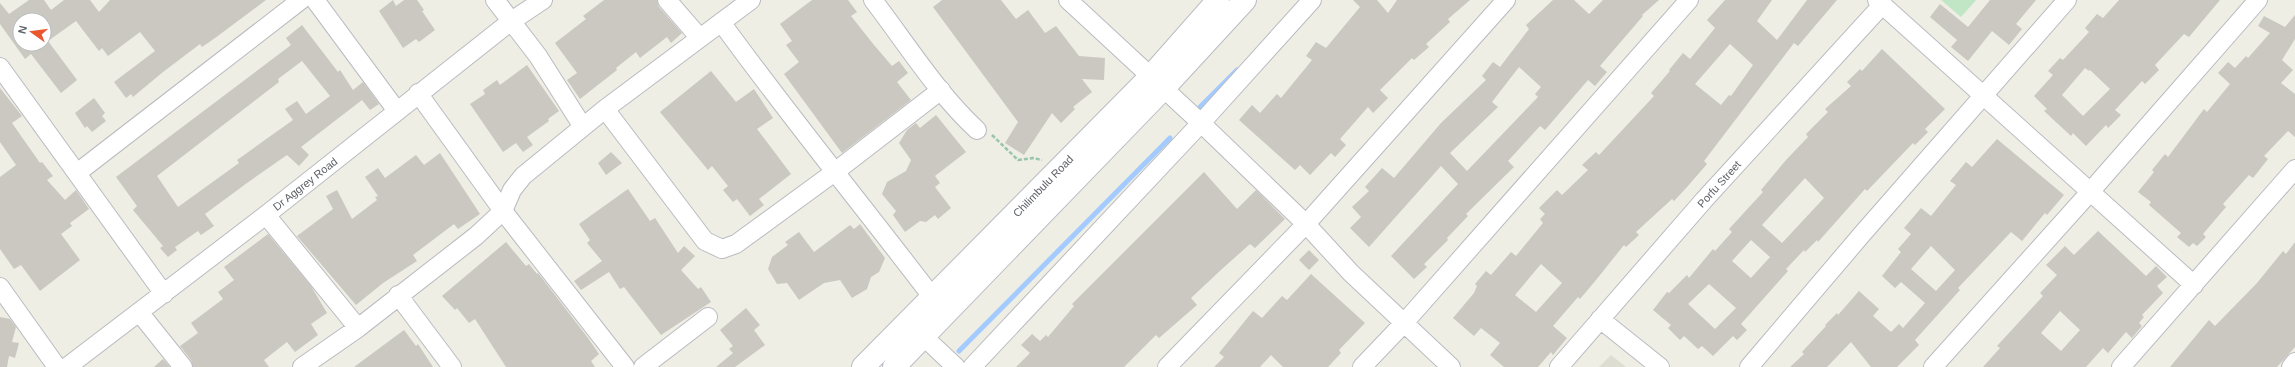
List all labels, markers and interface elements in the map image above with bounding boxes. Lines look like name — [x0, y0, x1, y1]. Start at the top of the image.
north arrow — [12, 12, 52, 52]
text: N — [16, 24, 29, 35]
street label: Chilimbulu Road — [1011, 153, 1075, 219]
street label: Dr Aggrey Road — [270, 155, 340, 213]
street label: Porfu Street — [1695, 158, 1743, 210]

